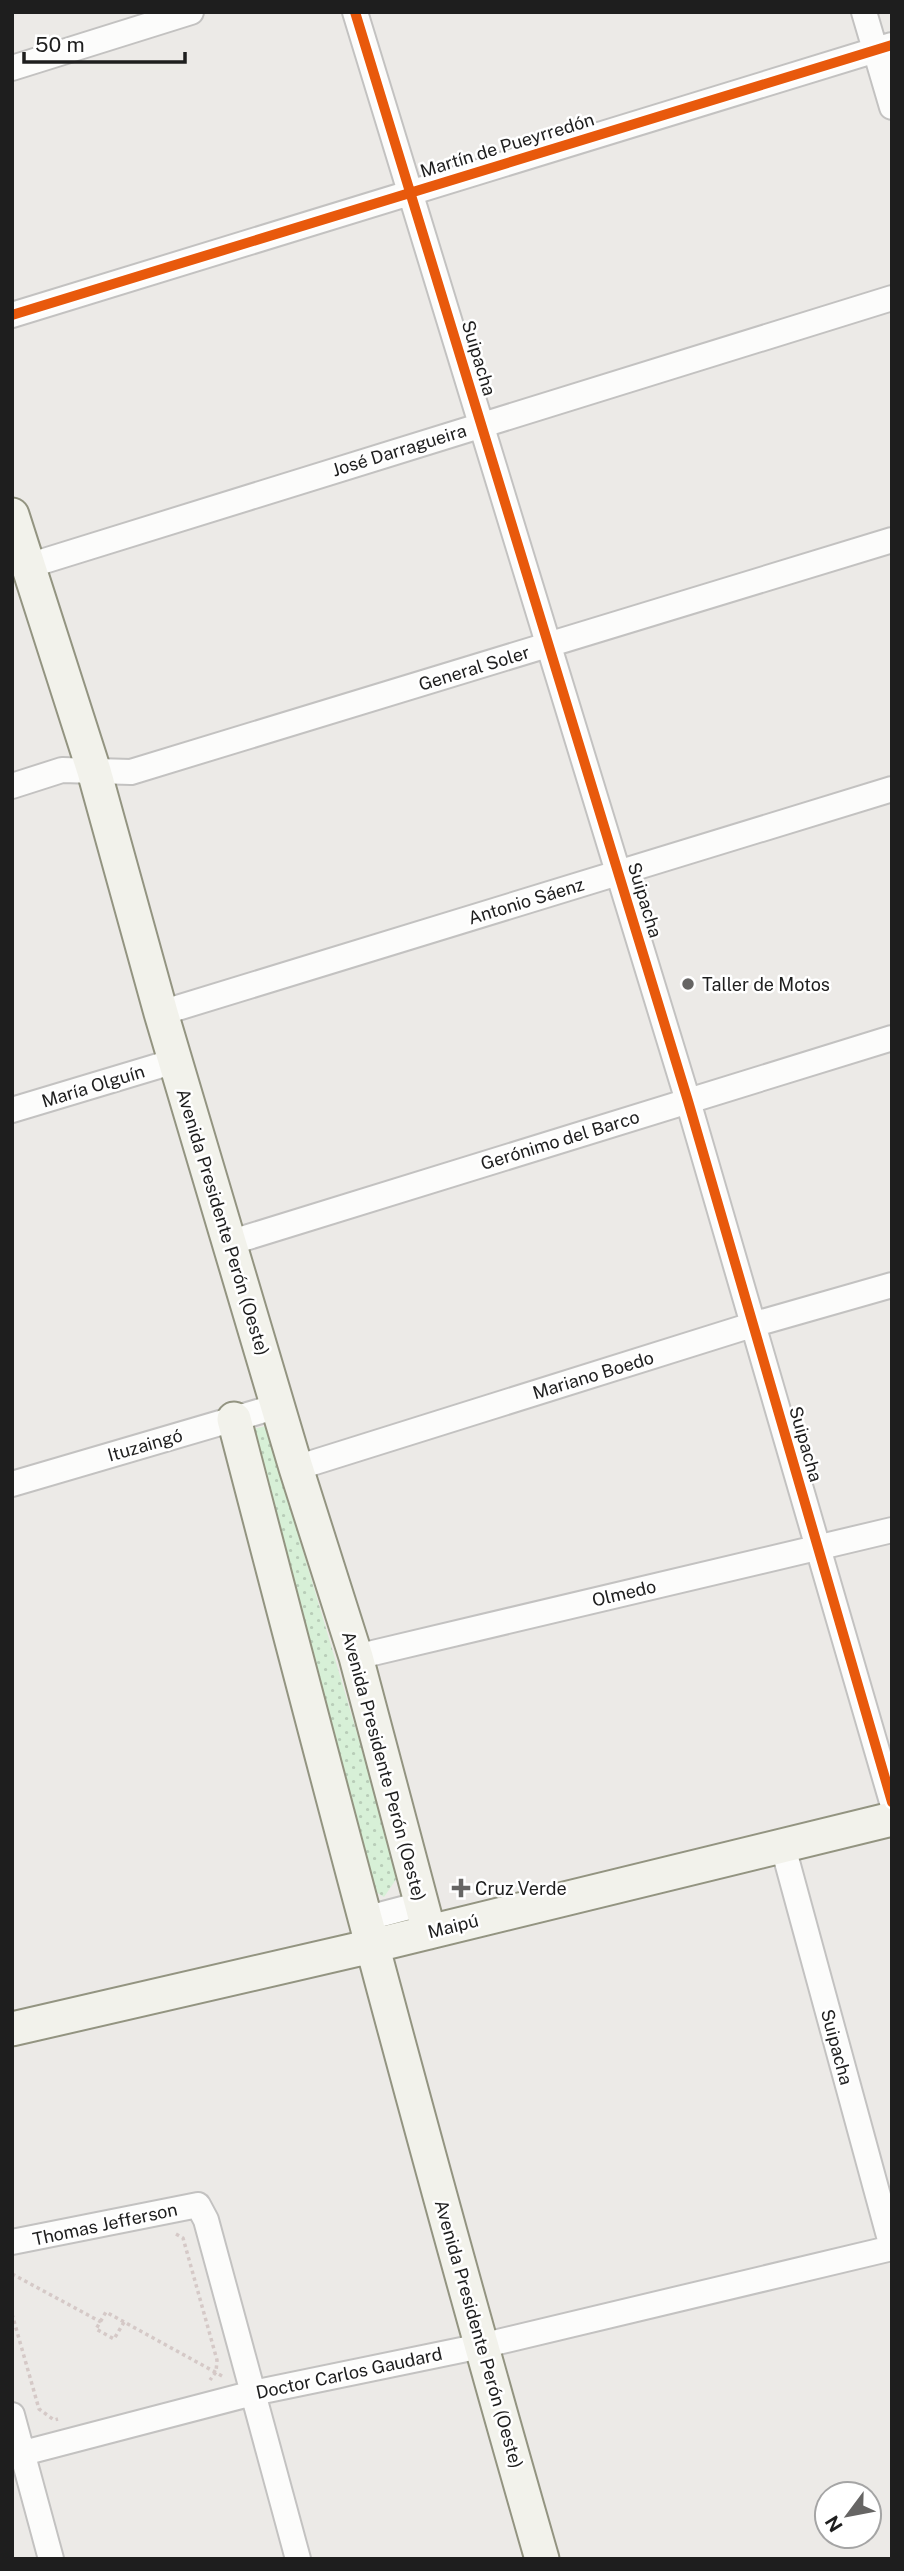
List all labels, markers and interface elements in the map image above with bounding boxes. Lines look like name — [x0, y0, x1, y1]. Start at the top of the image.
scale bar — [24, 21, 186, 65]
text: 50 m — [35, 32, 85, 57]
street label: Martín de Pueyrredón — [417, 109, 597, 181]
street label: Suipacha — [458, 318, 500, 398]
street label: José Darragueira — [329, 420, 469, 480]
street label: General Soler — [416, 641, 532, 695]
street label: Suipacha — [624, 860, 666, 940]
street label: Antonio Sáenz — [465, 873, 587, 929]
place label: Taller de Motos — [702, 974, 830, 995]
marker: Taller de Motos — [680, 976, 696, 992]
street label: María Olguín — [39, 1060, 147, 1112]
street label: Avenida Presidente Perón (Oeste) — [172, 1086, 274, 1358]
street label: Gerónimo del Barco — [478, 1106, 642, 1174]
street label: Mariano Boedo — [530, 1347, 656, 1403]
street label: Suipacha — [785, 1404, 827, 1484]
street label: Ituzaingó — [105, 1424, 185, 1466]
street label: Olmedo — [590, 1575, 658, 1611]
street label: Avenida Presidente Perón (Oeste) — [338, 1629, 430, 1903]
place label: Cruz Verde — [475, 1878, 567, 1899]
marker: Cruz Verde — [453, 1880, 469, 1896]
street label: Maipú — [425, 1910, 481, 1942]
street label: Suipacha — [817, 2007, 857, 2087]
street label: Avenida Presidente Perón (Oeste) — [431, 2197, 527, 2471]
street label: Thomas Jefferson — [31, 2198, 179, 2250]
street label: Doctor Carlos Gaudard — [254, 2343, 444, 2403]
north arrow — [813, 2480, 883, 2550]
text: N — [820, 2512, 847, 2536]

